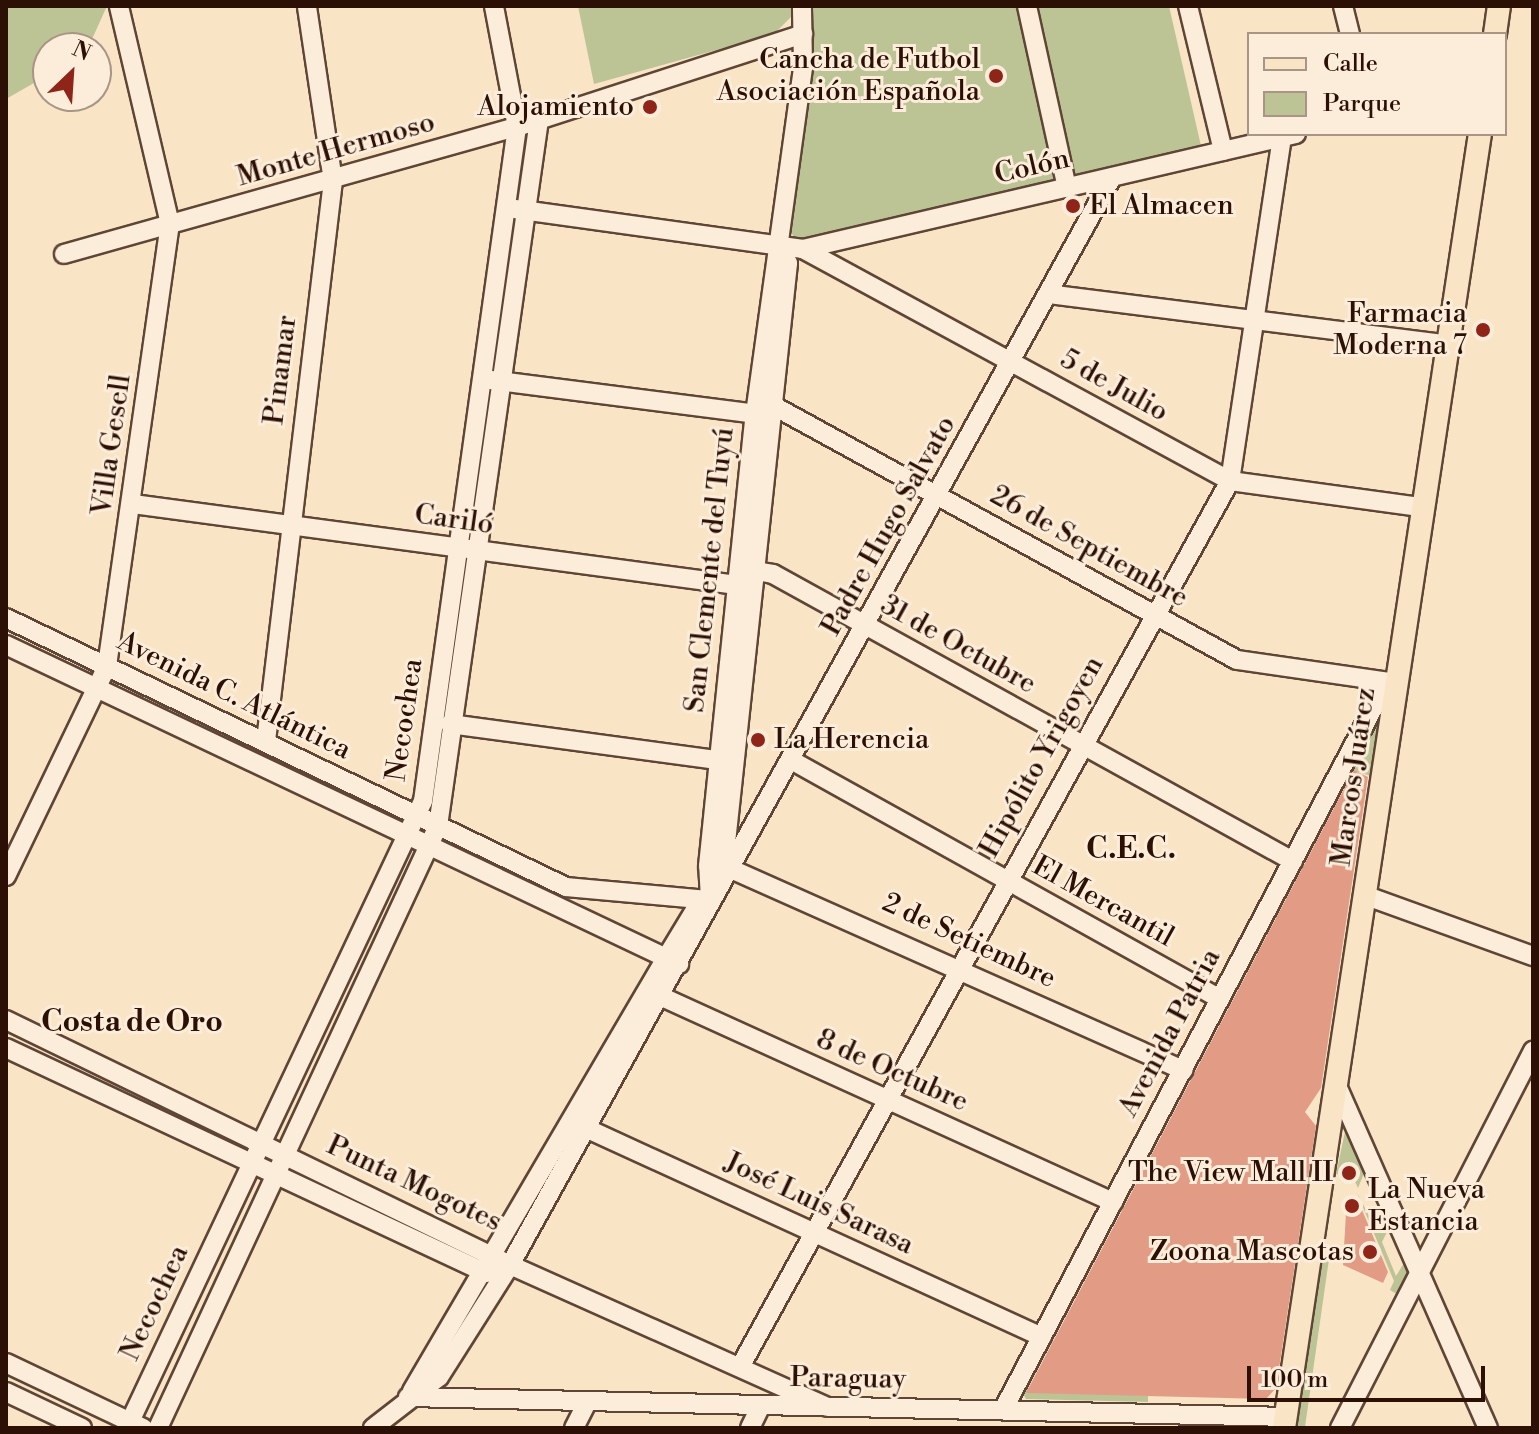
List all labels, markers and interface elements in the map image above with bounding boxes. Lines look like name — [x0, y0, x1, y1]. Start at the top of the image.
north arrow — [32, 32, 112, 112]
legend — [1247, 32, 1507, 136]
text: N — [68, 36, 95, 68]
place label: Cancha de Futbol Asociación Española — [717, 43, 980, 109]
text: Calle — [1323, 49, 1378, 79]
marker: Cancha de Futbol Asociación Española — [987, 67, 1005, 85]
text: Parque — [1323, 89, 1401, 119]
place label: Alojamiento — [477, 90, 634, 124]
marker: Alojamiento — [641, 98, 659, 116]
street label: Monte Hermoso — [233, 106, 439, 194]
street label: Colón — [991, 142, 1073, 192]
place label: El Almacen — [1089, 189, 1234, 223]
marker: El Almacen — [1064, 197, 1082, 215]
place label: Farmacia Moderna 7 — [1333, 297, 1467, 363]
street label: Pinamar — [258, 313, 304, 427]
marker: Farmacia Moderna 7 — [1474, 321, 1492, 339]
street label: 5 de Julio — [1054, 343, 1174, 429]
street label: Villa Gesell — [85, 372, 139, 518]
street label: Padre Hugo Salvato — [815, 410, 963, 642]
street label: San Clemente del Tuyú — [678, 426, 742, 714]
street label: 26 de Septiembre — [984, 479, 1194, 615]
street label: Cariló — [412, 498, 496, 542]
street label: 31 de Octubre — [875, 589, 1041, 701]
street label: Avenida C. Atlántica — [112, 625, 356, 767]
street label: Hipólito Yrigoyen — [973, 651, 1111, 863]
street label: Necochea — [380, 657, 430, 783]
street label: Marcos Juárez — [1325, 685, 1383, 869]
place label: La Herencia — [774, 723, 929, 757]
marker: La Herencia — [749, 731, 767, 749]
district label: C.E.C. — [1086, 831, 1176, 867]
street label: El Mercantil — [1026, 849, 1180, 955]
street label: 2 de Setiembre — [877, 886, 1061, 996]
street label: Avenida Patria — [1112, 943, 1228, 1123]
district label: Costa de Oro — [41, 1004, 223, 1040]
street label: 8 de Octubre — [811, 1023, 973, 1119]
street label: Punta Mogotes — [321, 1129, 507, 1239]
street label: José Luis Sarasa — [719, 1146, 919, 1262]
place label: The View Mall II — [1128, 1156, 1333, 1190]
marker: The View Mall II — [1340, 1164, 1358, 1182]
place label: La Nueva Estancia — [1368, 1173, 1485, 1239]
marker: La Nueva Estancia — [1343, 1197, 1361, 1215]
place label: Zoona Mascotas — [1150, 1235, 1354, 1269]
street label: Necochea — [114, 1240, 196, 1366]
marker: Zoona Mascotas — [1361, 1243, 1379, 1261]
scale bar — [1251, 1350, 1489, 1400]
street label: Paraguay — [790, 1361, 906, 1397]
text: 100 m — [1261, 1365, 1328, 1395]

